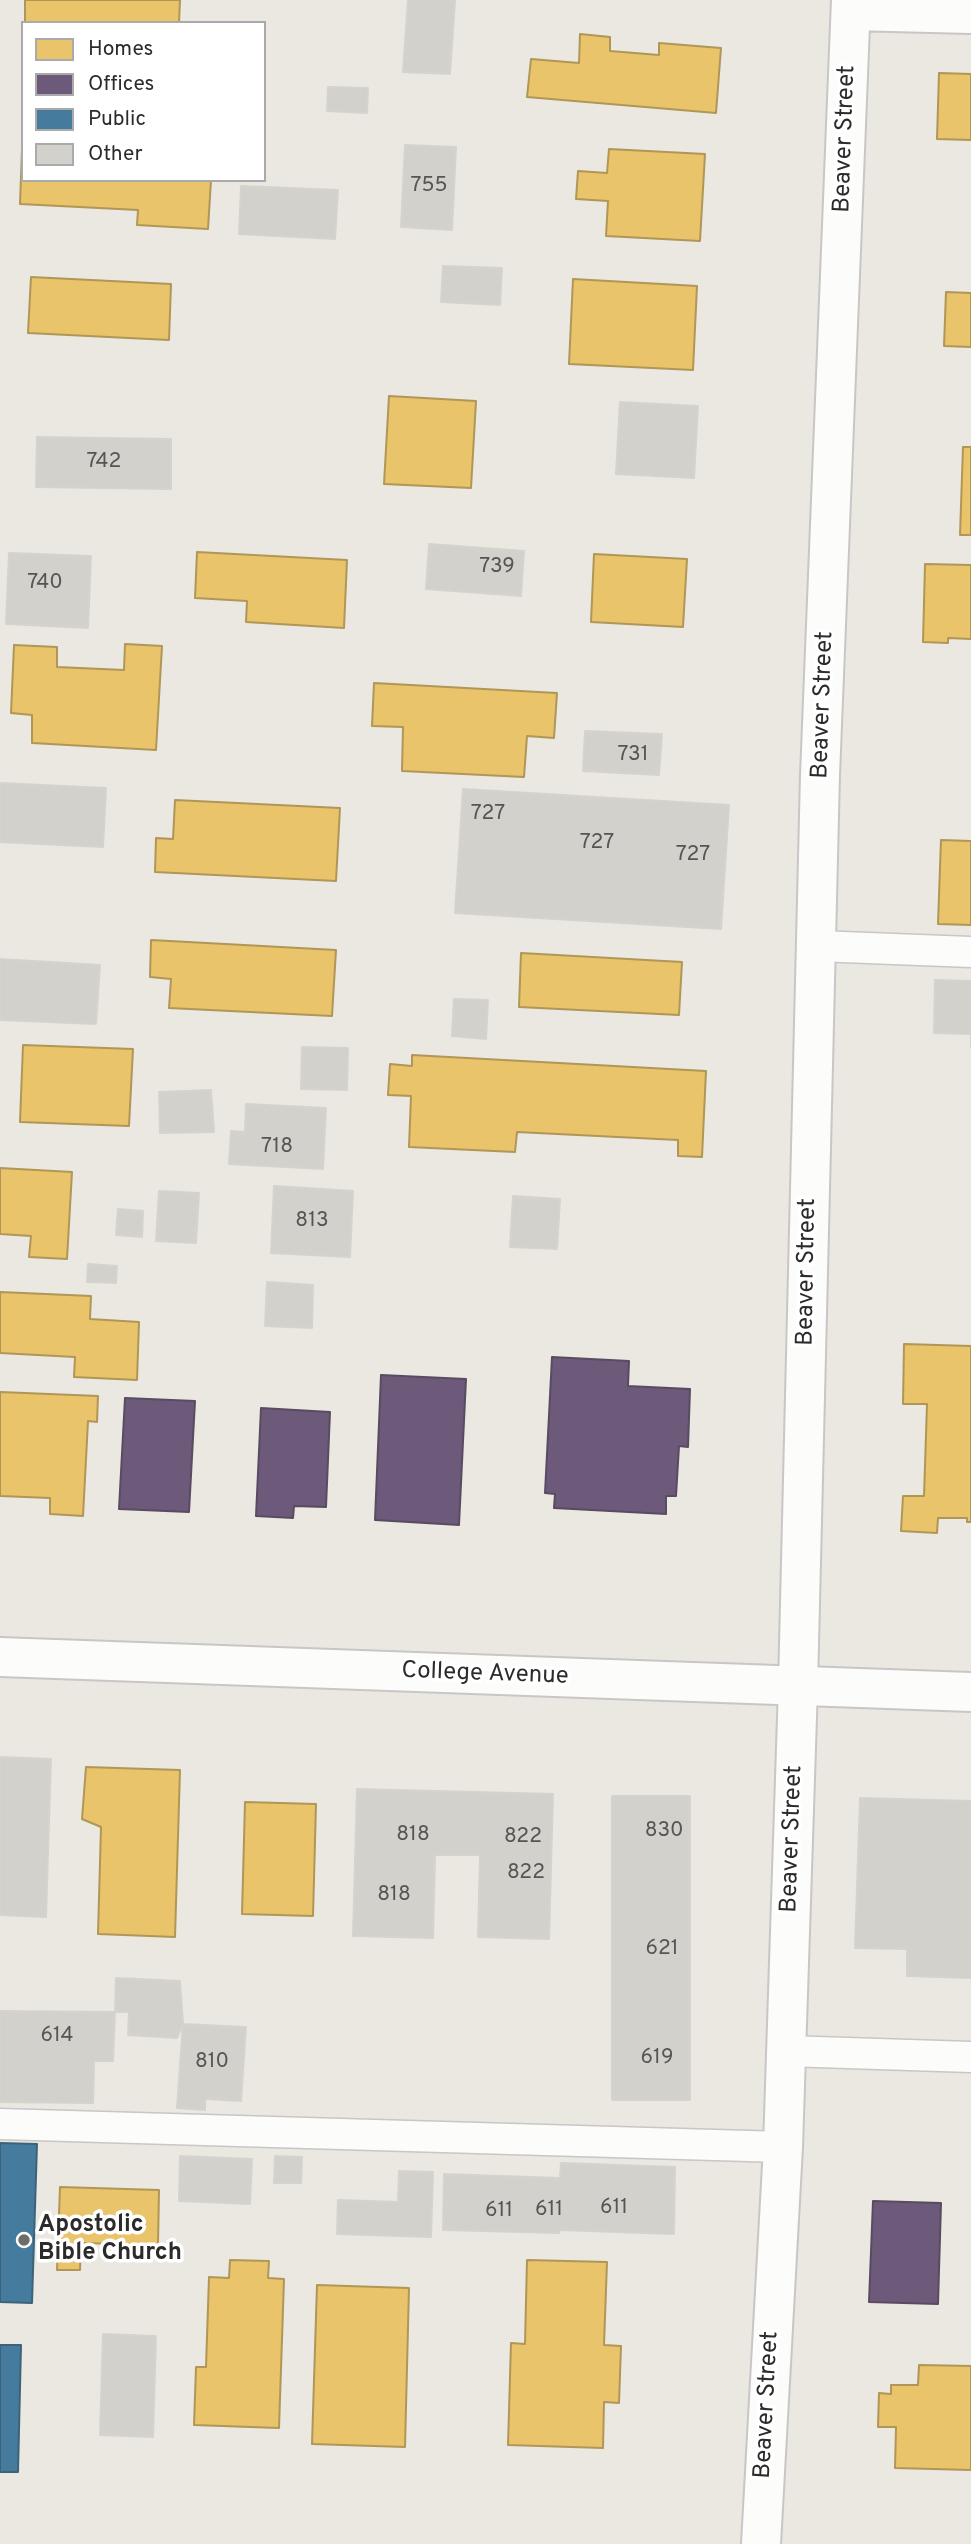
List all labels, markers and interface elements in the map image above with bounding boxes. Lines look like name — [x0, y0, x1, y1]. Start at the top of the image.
legend — [21, 21, 266, 182]
text: Homes — [88, 36, 153, 63]
street label: Beaver Street — [829, 65, 863, 213]
text: Offices — [88, 71, 154, 98]
text: Public — [88, 106, 146, 133]
text: Other — [88, 141, 143, 168]
house number: 755 — [410, 174, 448, 200]
house number: 742 — [87, 450, 121, 476]
house number: 739 — [479, 555, 515, 581]
house number: 740 — [27, 571, 63, 597]
street label: Beaver Street — [807, 631, 841, 779]
house number: 731 — [617, 743, 649, 769]
house number: 727 — [471, 802, 505, 828]
house number: 727 — [580, 831, 614, 857]
house number: 727 — [676, 843, 710, 869]
house number: 718 — [261, 1135, 293, 1161]
street label: Beaver Street — [792, 1198, 824, 1346]
house number: 813 — [295, 1209, 329, 1235]
street label: College Avenue — [401, 1658, 569, 1692]
street label: Beaver Street — [776, 1765, 810, 1913]
house number: 830 — [645, 1819, 683, 1845]
house number: 818 — [396, 1823, 430, 1849]
house number: 822 — [504, 1825, 542, 1851]
house number: 822 — [507, 1861, 545, 1887]
house number: 818 — [377, 1883, 411, 1909]
house number: 621 — [645, 1937, 679, 1963]
house number: 614 — [41, 2024, 73, 2050]
house number: 619 — [641, 2046, 673, 2072]
house number: 810 — [195, 2050, 229, 2076]
house number: 611 — [600, 2196, 628, 2222]
house number: 611 — [535, 2198, 563, 2224]
house number: 611 — [485, 2199, 513, 2225]
place label: Apostolic Bible Church — [38, 2212, 182, 2268]
marker: Apostolic Bible Church — [16, 2232, 32, 2248]
street label: Beaver Street — [750, 2330, 786, 2480]

